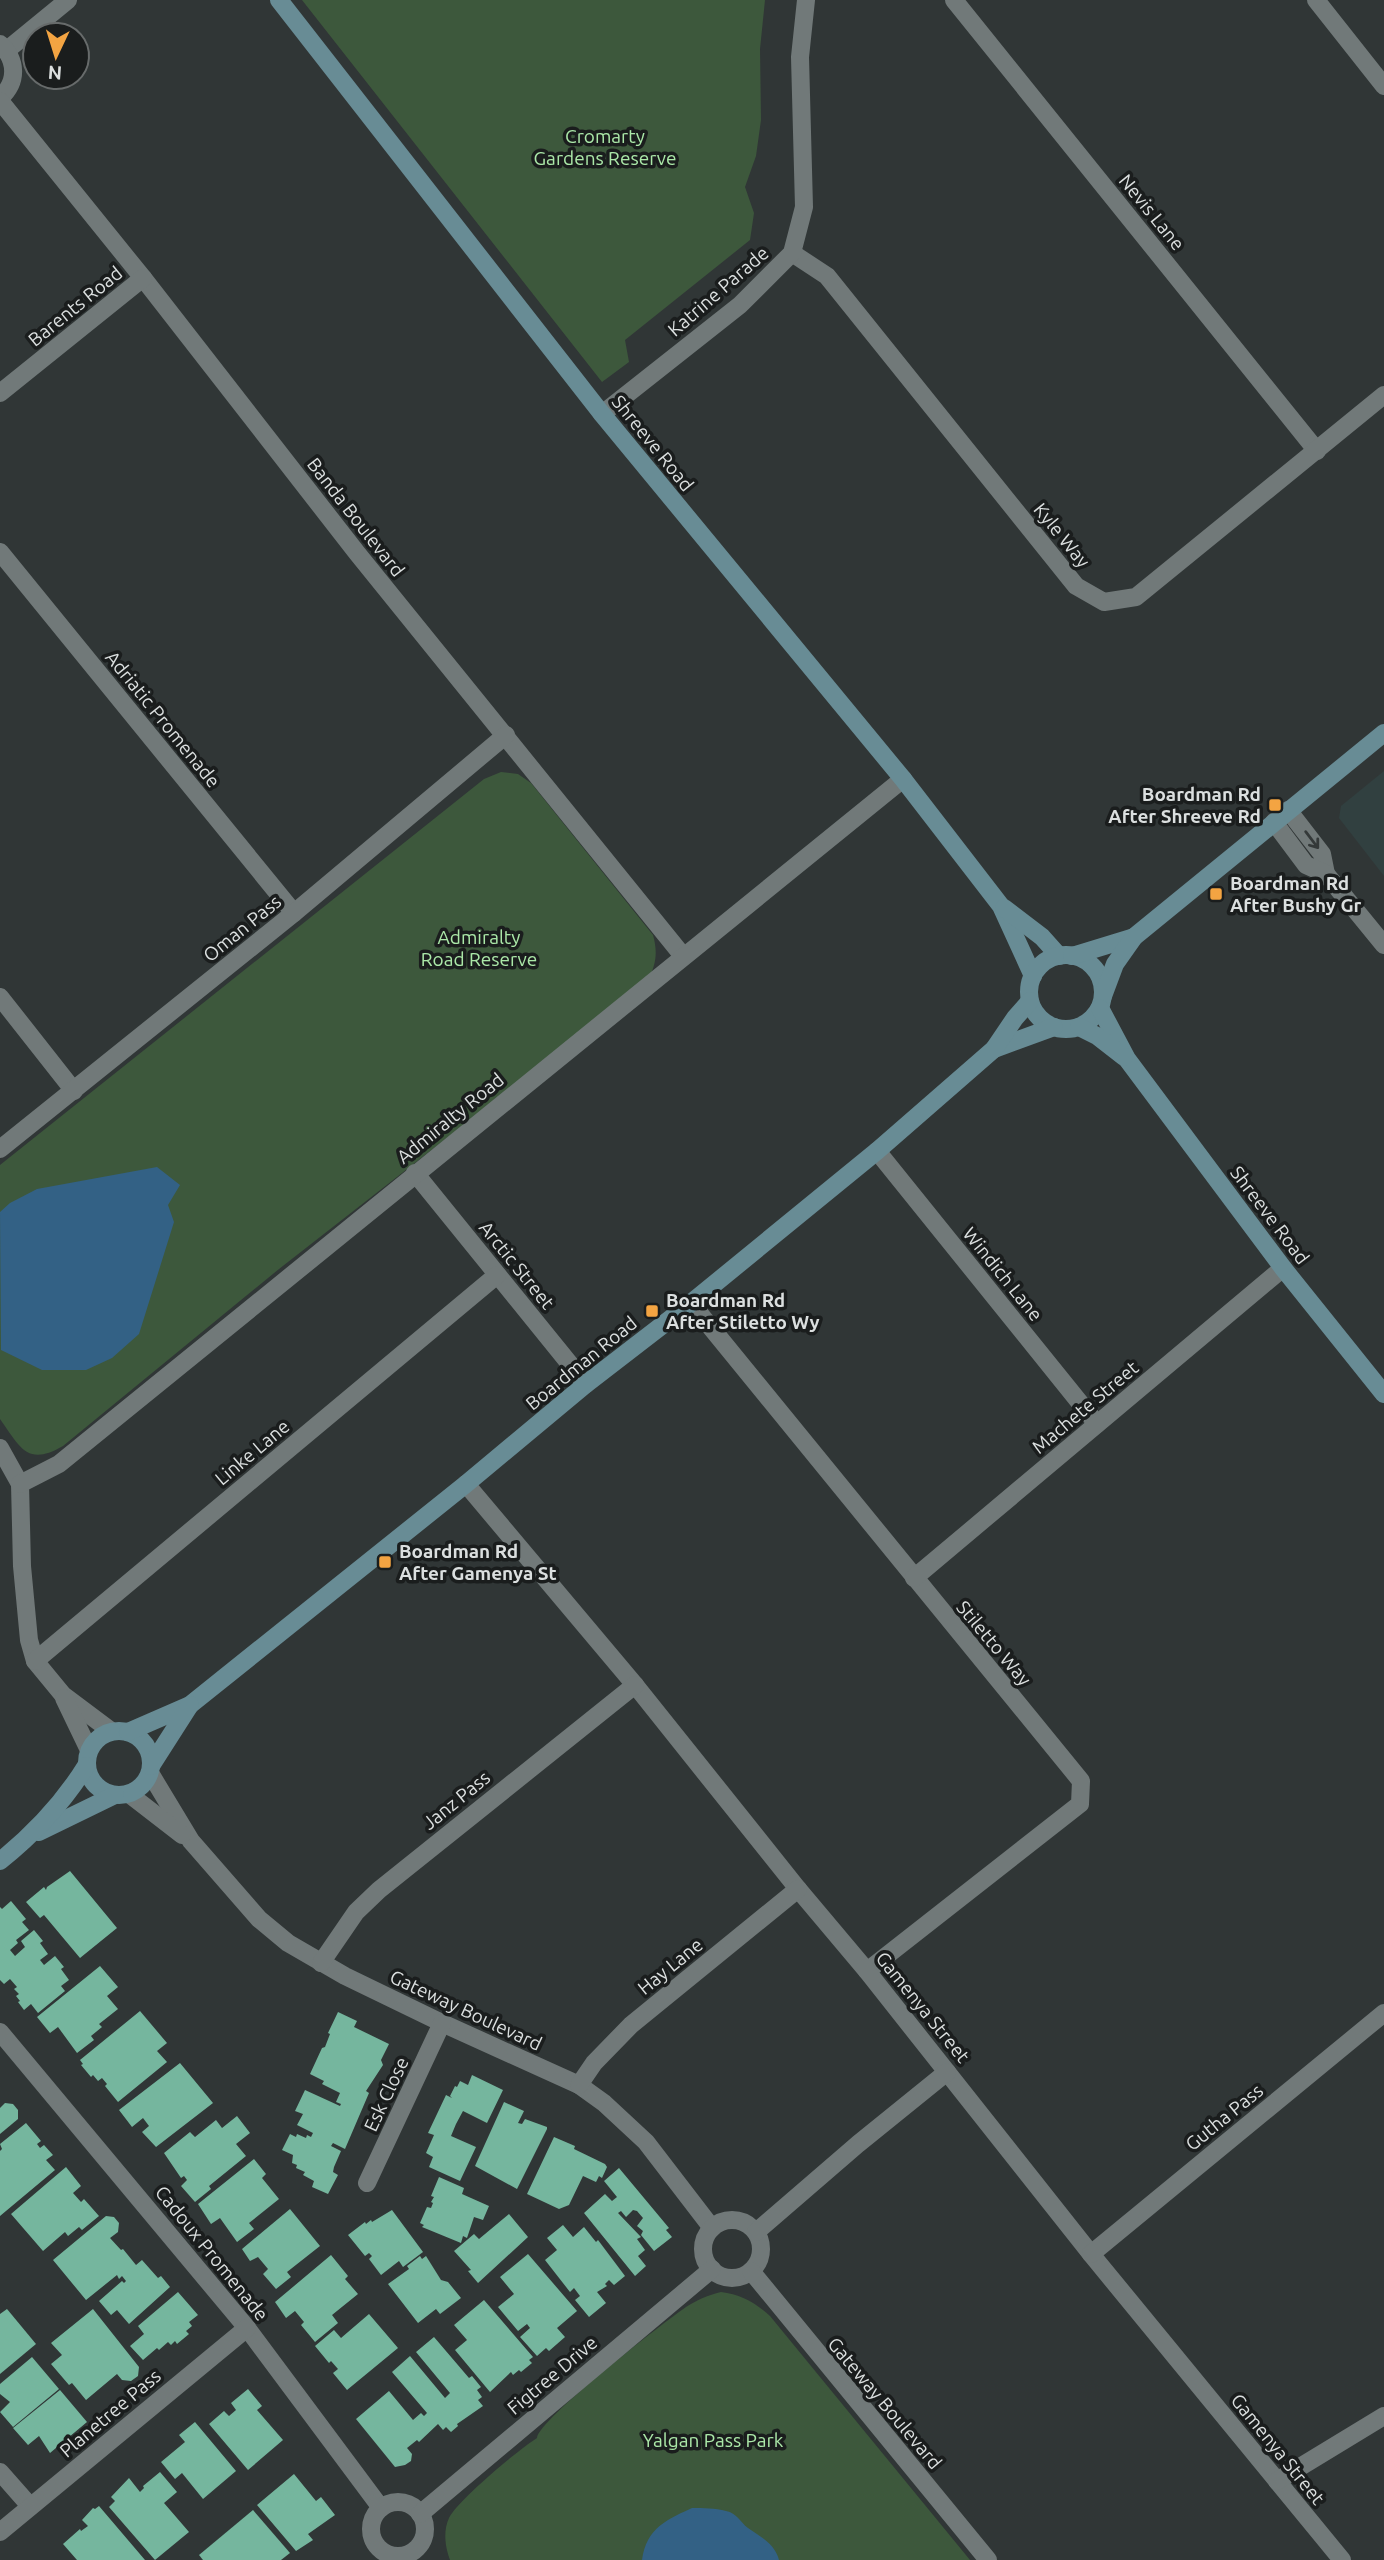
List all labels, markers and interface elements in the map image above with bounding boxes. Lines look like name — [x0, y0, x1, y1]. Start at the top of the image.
north arrow — [21, 21, 91, 91]
text: N — [47, 61, 63, 84]
park label: Cromarty Gardens Reserve — [534, 125, 676, 169]
street label: Nevis Lane — [1115, 170, 1189, 254]
street label: Katrine Parade — [663, 241, 773, 341]
street label: Barents Road — [24, 262, 126, 350]
street label: Shreeve Road — [608, 391, 698, 495]
street label: Banda Boulevard — [303, 453, 409, 581]
street label: Kyle Way — [1029, 498, 1095, 572]
street label: Adriatic Promenade — [101, 646, 225, 792]
place label: Boardman Rd After Shreeve Rd — [1108, 783, 1261, 827]
marker: Boardman Rd After Shreeve Rd — [1267, 797, 1283, 813]
one-way arrow — [1304, 830, 1319, 849]
place label: Boardman Rd After Bushy Gr — [1230, 872, 1362, 916]
marker: Boardman Rd After Bushy Gr — [1208, 886, 1224, 902]
street label: Oman Pass — [199, 890, 285, 966]
park label: Admiralty Road Reserve — [421, 926, 537, 970]
street label: Admiralty Road — [392, 1068, 508, 1168]
street label: Shreeve Road — [1226, 1162, 1314, 1268]
street label: Arctic Street — [475, 1217, 559, 1314]
street label: Windich Lane — [959, 1223, 1047, 1325]
place label: Boardman Rd After Stiletto Wy — [666, 1289, 820, 1333]
marker: Boardman Rd After Stiletto Wy — [644, 1303, 660, 1319]
street label: Boardman Road — [521, 1312, 641, 1414]
street label: Machete Street — [1027, 1356, 1143, 1458]
street label: Linke Lane — [210, 1415, 294, 1489]
place label: Boardman Rd After Gamenya St — [399, 1540, 557, 1584]
marker: Boardman Rd After Gamenya St — [377, 1554, 393, 1570]
street label: Stiletto Way — [952, 1596, 1036, 1690]
street label: Janz Pass — [418, 1766, 494, 1834]
street label: Hay Lane — [633, 1933, 707, 1999]
street label: Gamenya Street — [872, 1947, 975, 2067]
street label: Gateway Boulevard — [387, 1965, 545, 2055]
street label: Esk Close — [359, 2053, 413, 2135]
street label: Gutha Pass — [1181, 2079, 1267, 2155]
street label: Cadoux Promenade — [151, 2181, 273, 2325]
street label: Figtree Drive — [503, 2331, 601, 2419]
street label: Gateway Boulevard — [824, 2333, 946, 2473]
street label: Planetree Pass — [55, 2364, 165, 2462]
street label: Gamenya Street — [1227, 2389, 1330, 2509]
park label: Yalgan Pass Park — [643, 2429, 784, 2451]

